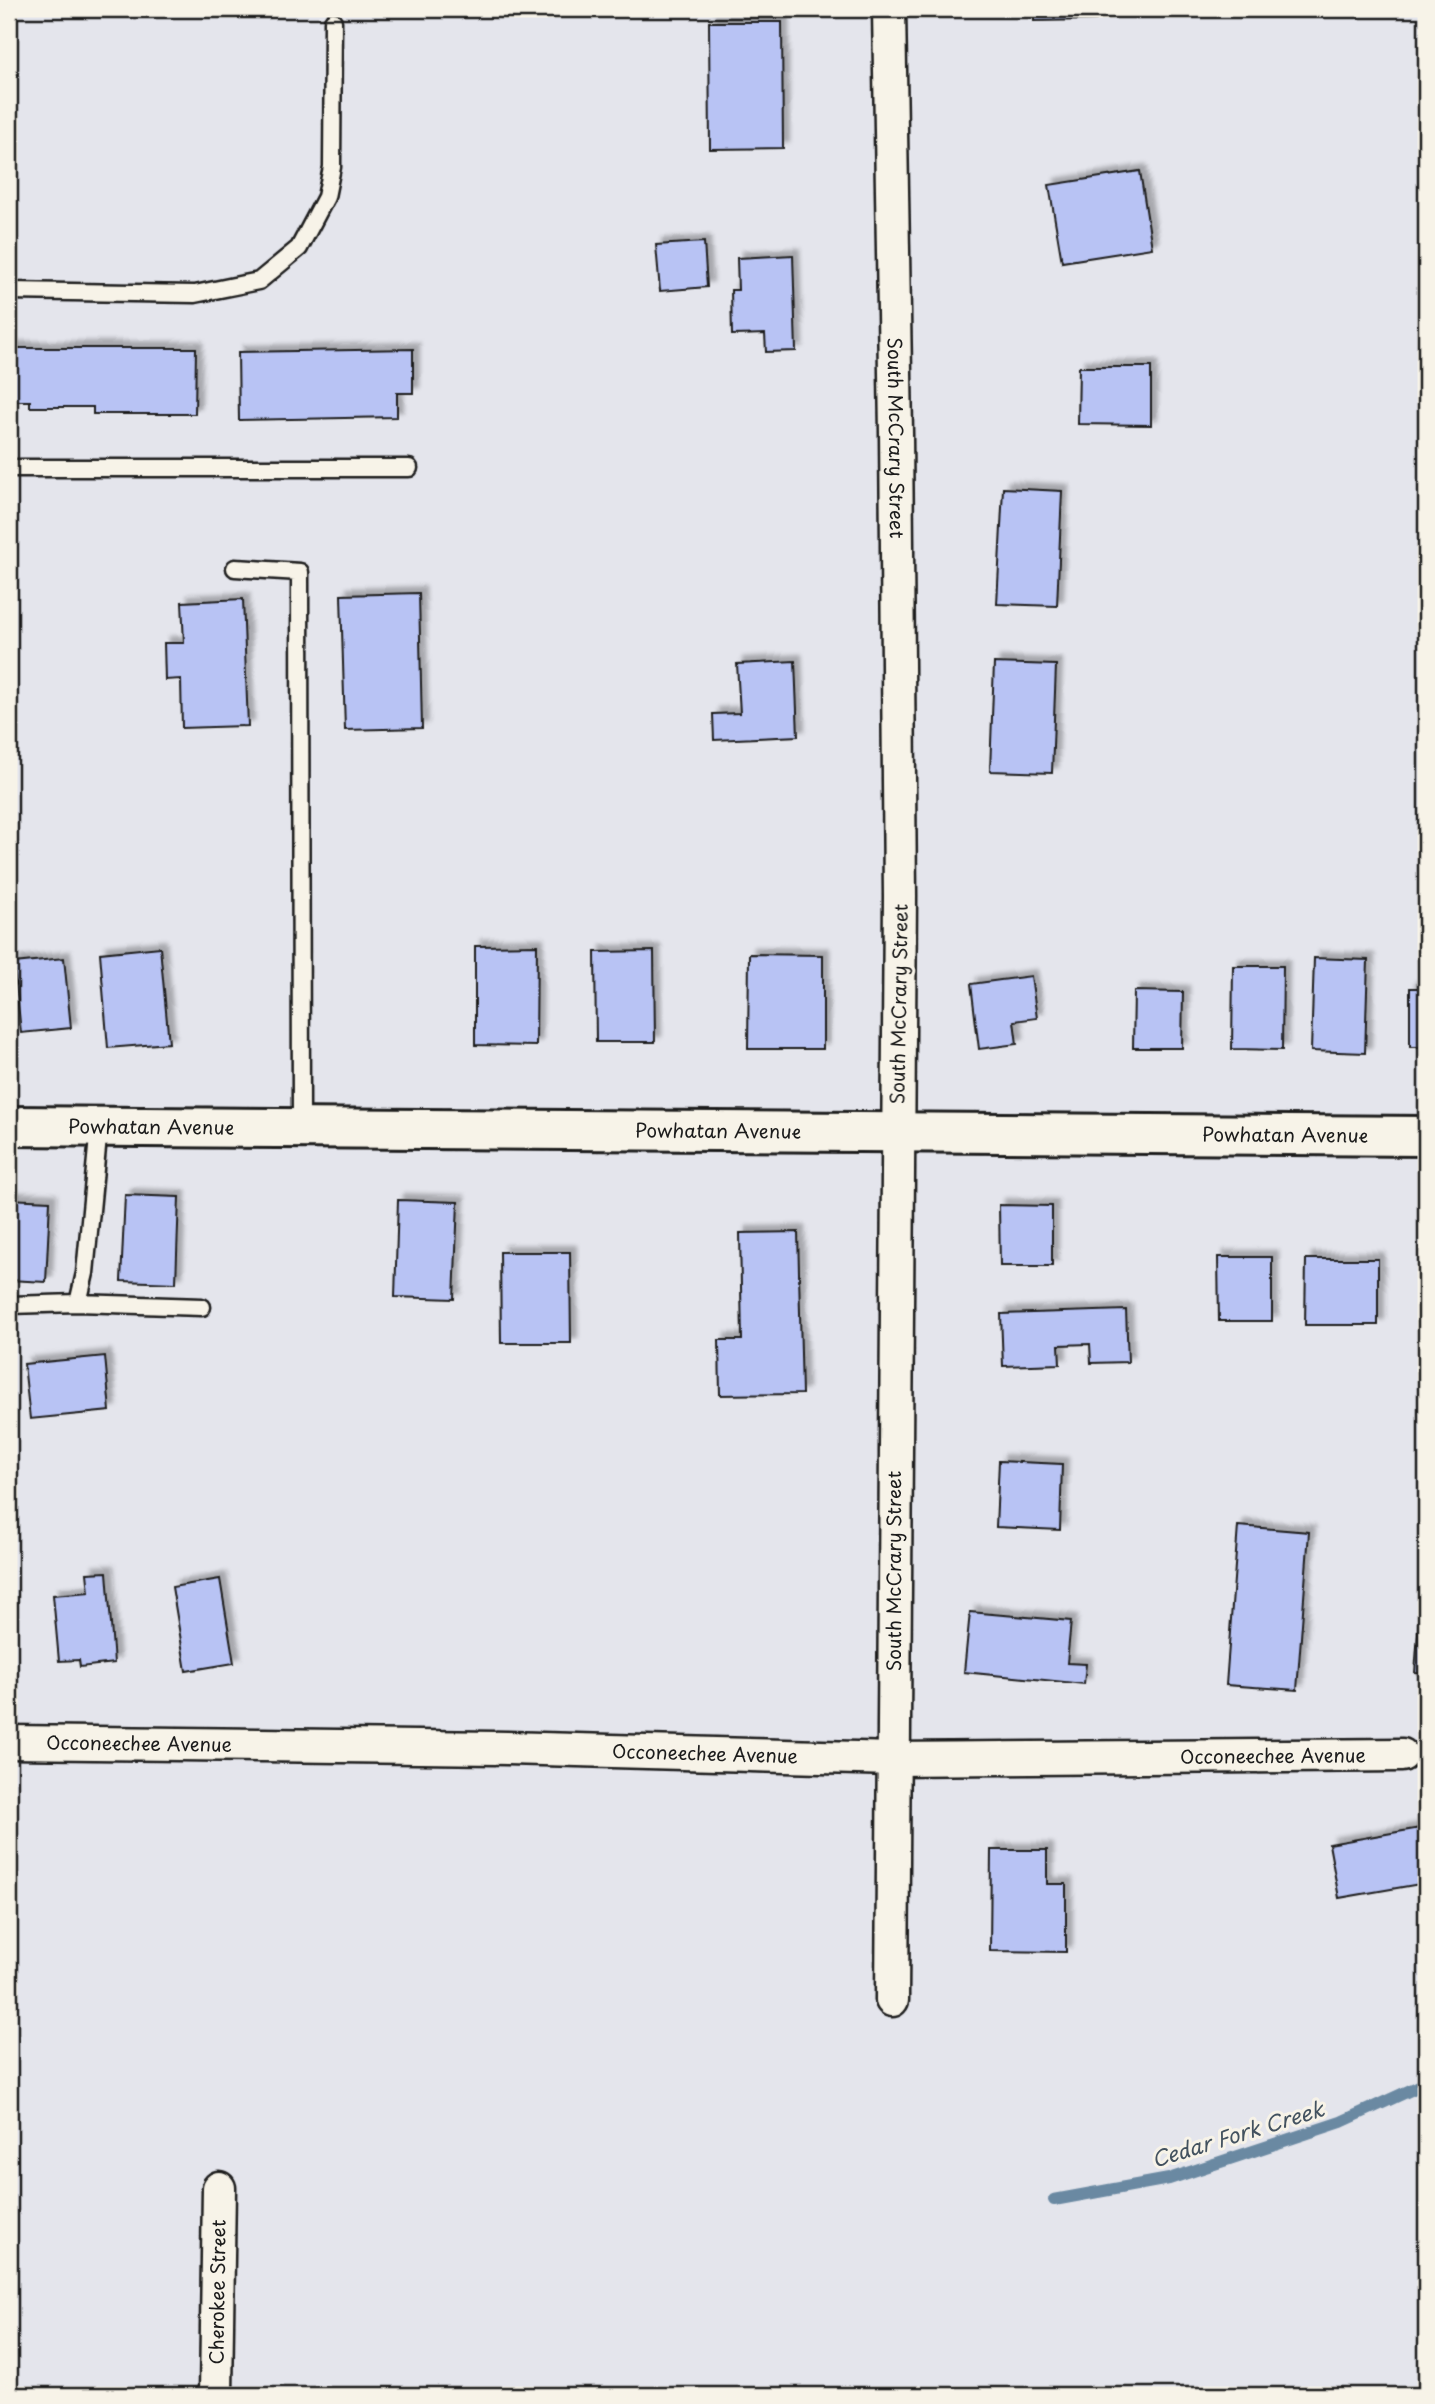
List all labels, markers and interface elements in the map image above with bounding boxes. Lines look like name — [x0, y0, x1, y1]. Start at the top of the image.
street label: South McCrary Street — [881, 337, 912, 539]
street label: South McCrary Street — [882, 903, 914, 1105]
street label: Powhatan Avenue — [68, 1111, 234, 1141]
street label: Powhatan Avenue — [635, 1115, 801, 1145]
street label: Powhatan Avenue — [1202, 1119, 1368, 1149]
street label: South McCrary Street — [879, 1470, 907, 1671]
street label: Occoneechee Avenue — [46, 1727, 232, 1758]
street label: Occoneechee Avenue — [612, 1736, 798, 1769]
street label: Occoneechee Avenue — [1180, 1740, 1366, 1770]
water label: Cedar Fork Creek — [1147, 2091, 1329, 2175]
street label: Cherokee Street — [201, 2219, 232, 2365]

